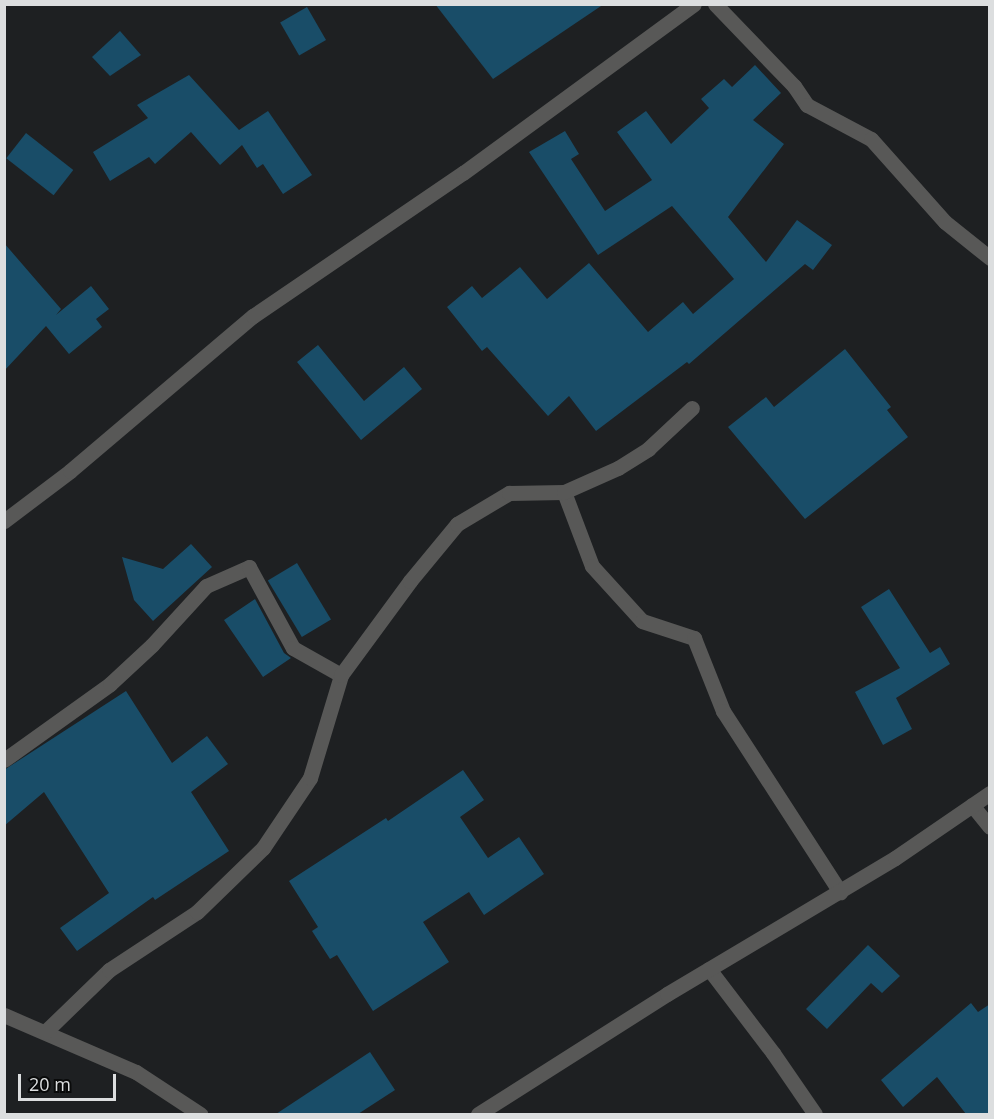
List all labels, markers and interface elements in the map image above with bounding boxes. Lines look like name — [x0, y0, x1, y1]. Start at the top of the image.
scale bar — [21, 1062, 118, 1100]
text: 20 m — [29, 1072, 71, 1096]

